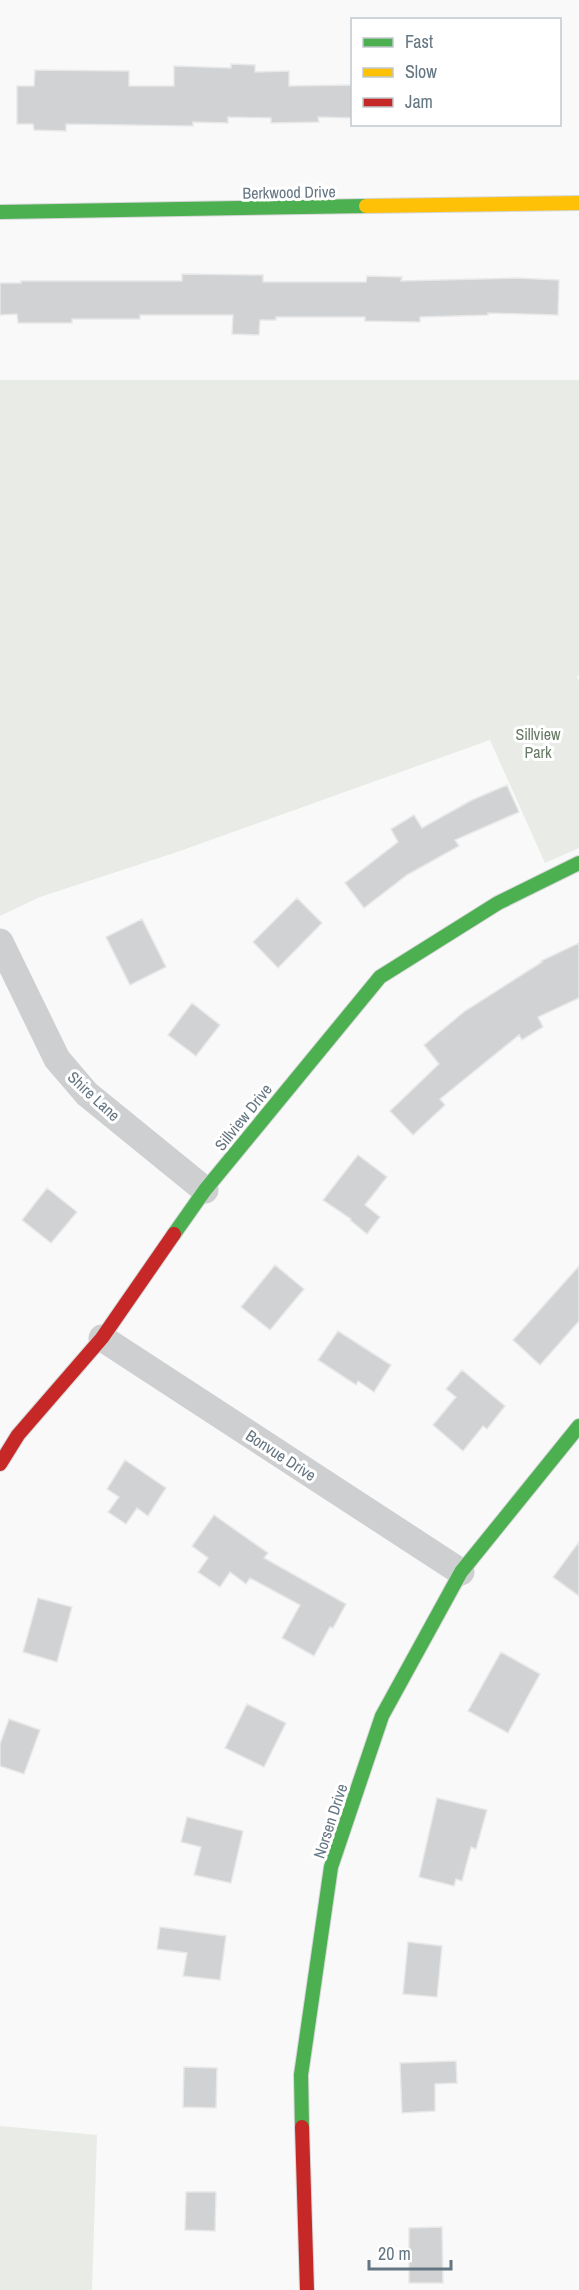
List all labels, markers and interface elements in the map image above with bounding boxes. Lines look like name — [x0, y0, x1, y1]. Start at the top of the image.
legend — [351, 18, 561, 126]
text: Fast — [405, 29, 433, 54]
text: Slow — [405, 59, 437, 84]
text: Jam — [405, 89, 433, 114]
street label: Berkwood Drive — [242, 180, 336, 204]
park label: Sillview Park — [515, 723, 561, 763]
street label: Shire Lane — [63, 1066, 125, 1126]
street label: Sillview Drive — [209, 1079, 277, 1155]
street label: Bonvue Drive — [242, 1424, 320, 1486]
street label: Norsen Drive — [308, 1781, 352, 1861]
scale bar — [369, 2233, 452, 2271]
text: 20 m — [378, 2241, 411, 2266]

